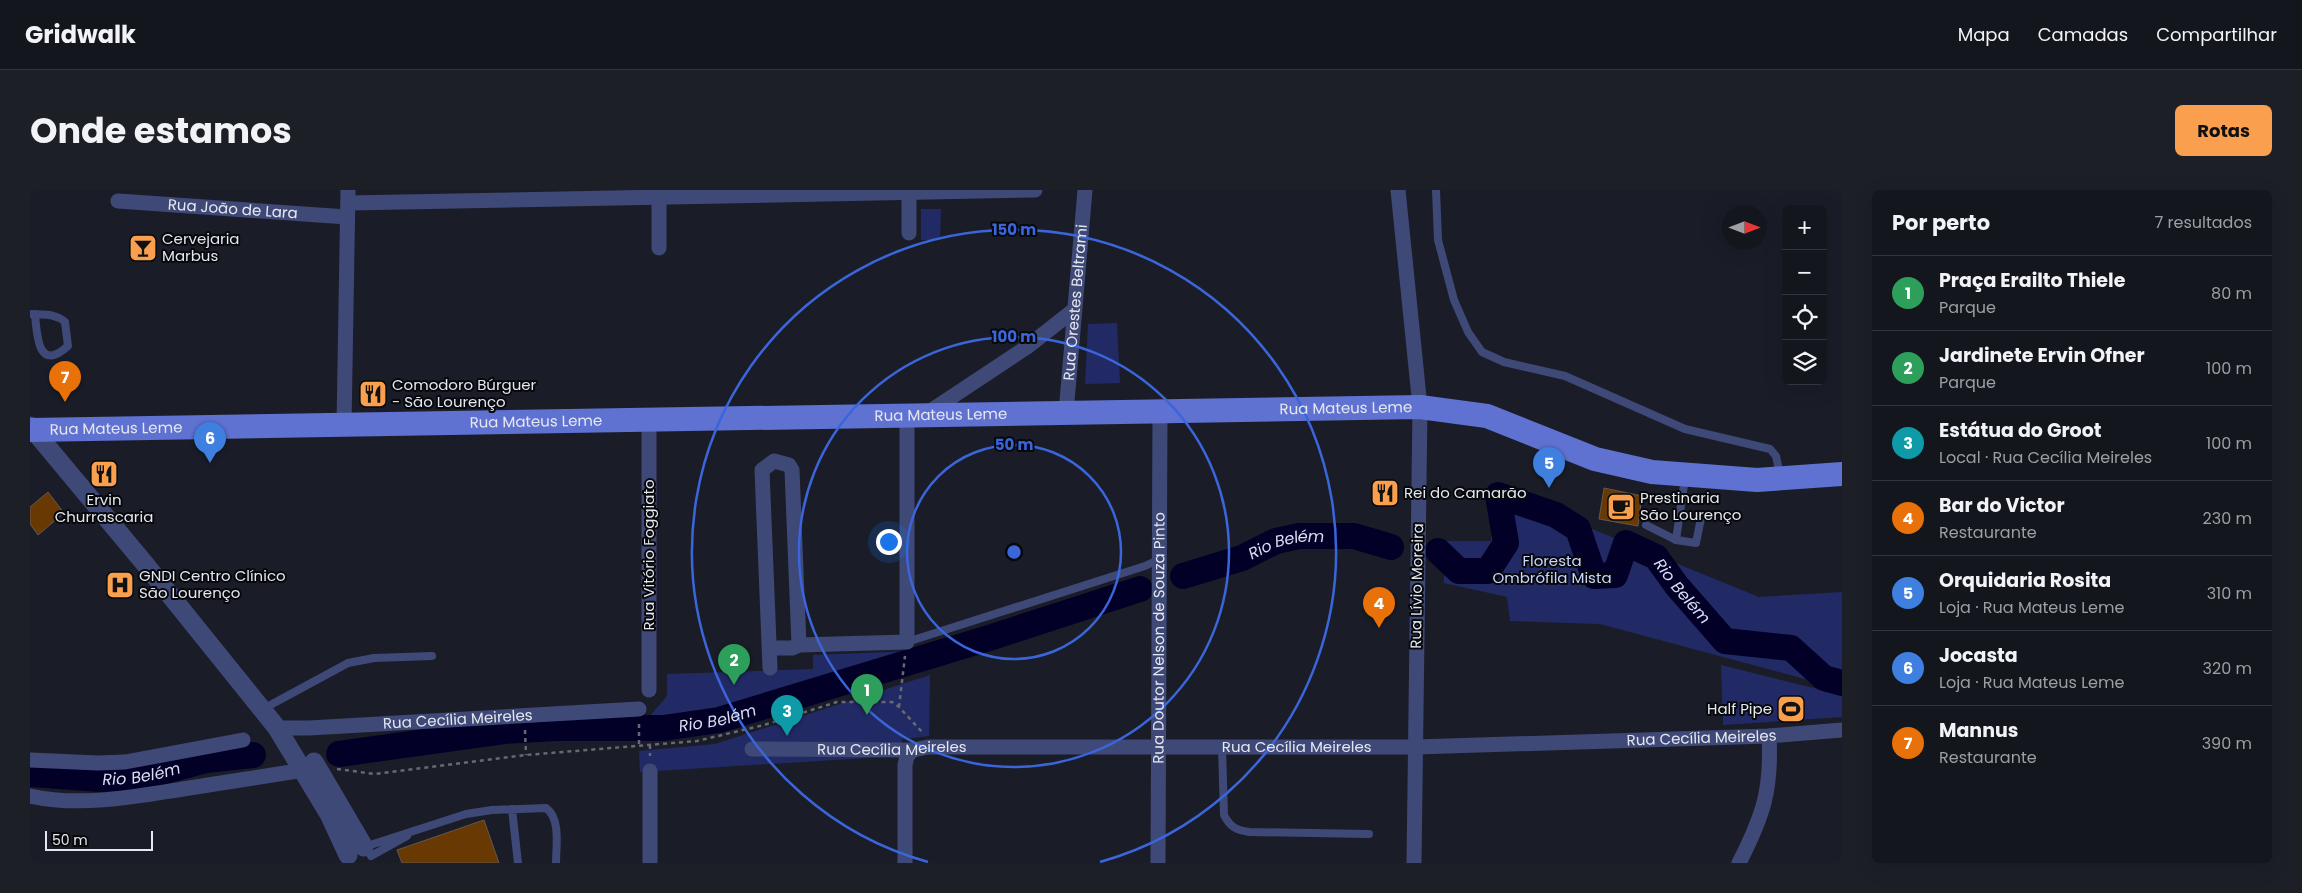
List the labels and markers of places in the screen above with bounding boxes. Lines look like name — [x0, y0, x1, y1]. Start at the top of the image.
place label: Cervejaria Marbus — [162, 228, 239, 266]
bar icon: Cervejaria Marbus — [128, 233, 158, 263]
pin: 7 — [49, 361, 81, 402]
place label: Comodoro Búrguer - São Lourenço — [392, 374, 537, 412]
restaurant icon: Comodoro Búrguer - São Lourenço — [358, 379, 388, 409]
pin: 6 — [194, 422, 226, 463]
pin: 5 — [1533, 447, 1565, 488]
restaurant icon: Ervin Churrascaria — [89, 459, 119, 489]
restaurant icon: Rei do Camarão — [1370, 478, 1400, 508]
place label: Rei do Camarão — [1404, 482, 1527, 503]
place label: Prestinaria São Lourenço — [1640, 487, 1741, 525]
place label: Ervin Churrascaria — [55, 489, 153, 527]
cafe icon: Prestinaria São Lourenço — [1606, 492, 1636, 522]
centre of rings — [1005, 543, 1023, 561]
place label: GNDI Centro Clínico São Lourenço — [139, 565, 286, 603]
hospital icon: GNDI Centro Clínico São Lourenço — [105, 570, 135, 600]
pin: 4 — [1363, 587, 1395, 628]
pin: 2 — [718, 644, 750, 685]
pin: 1 — [851, 674, 883, 715]
sports icon: Half Pipe — [1776, 694, 1806, 724]
pin: 3 — [771, 695, 803, 736]
place label: Half Pipe — [1707, 698, 1772, 719]

